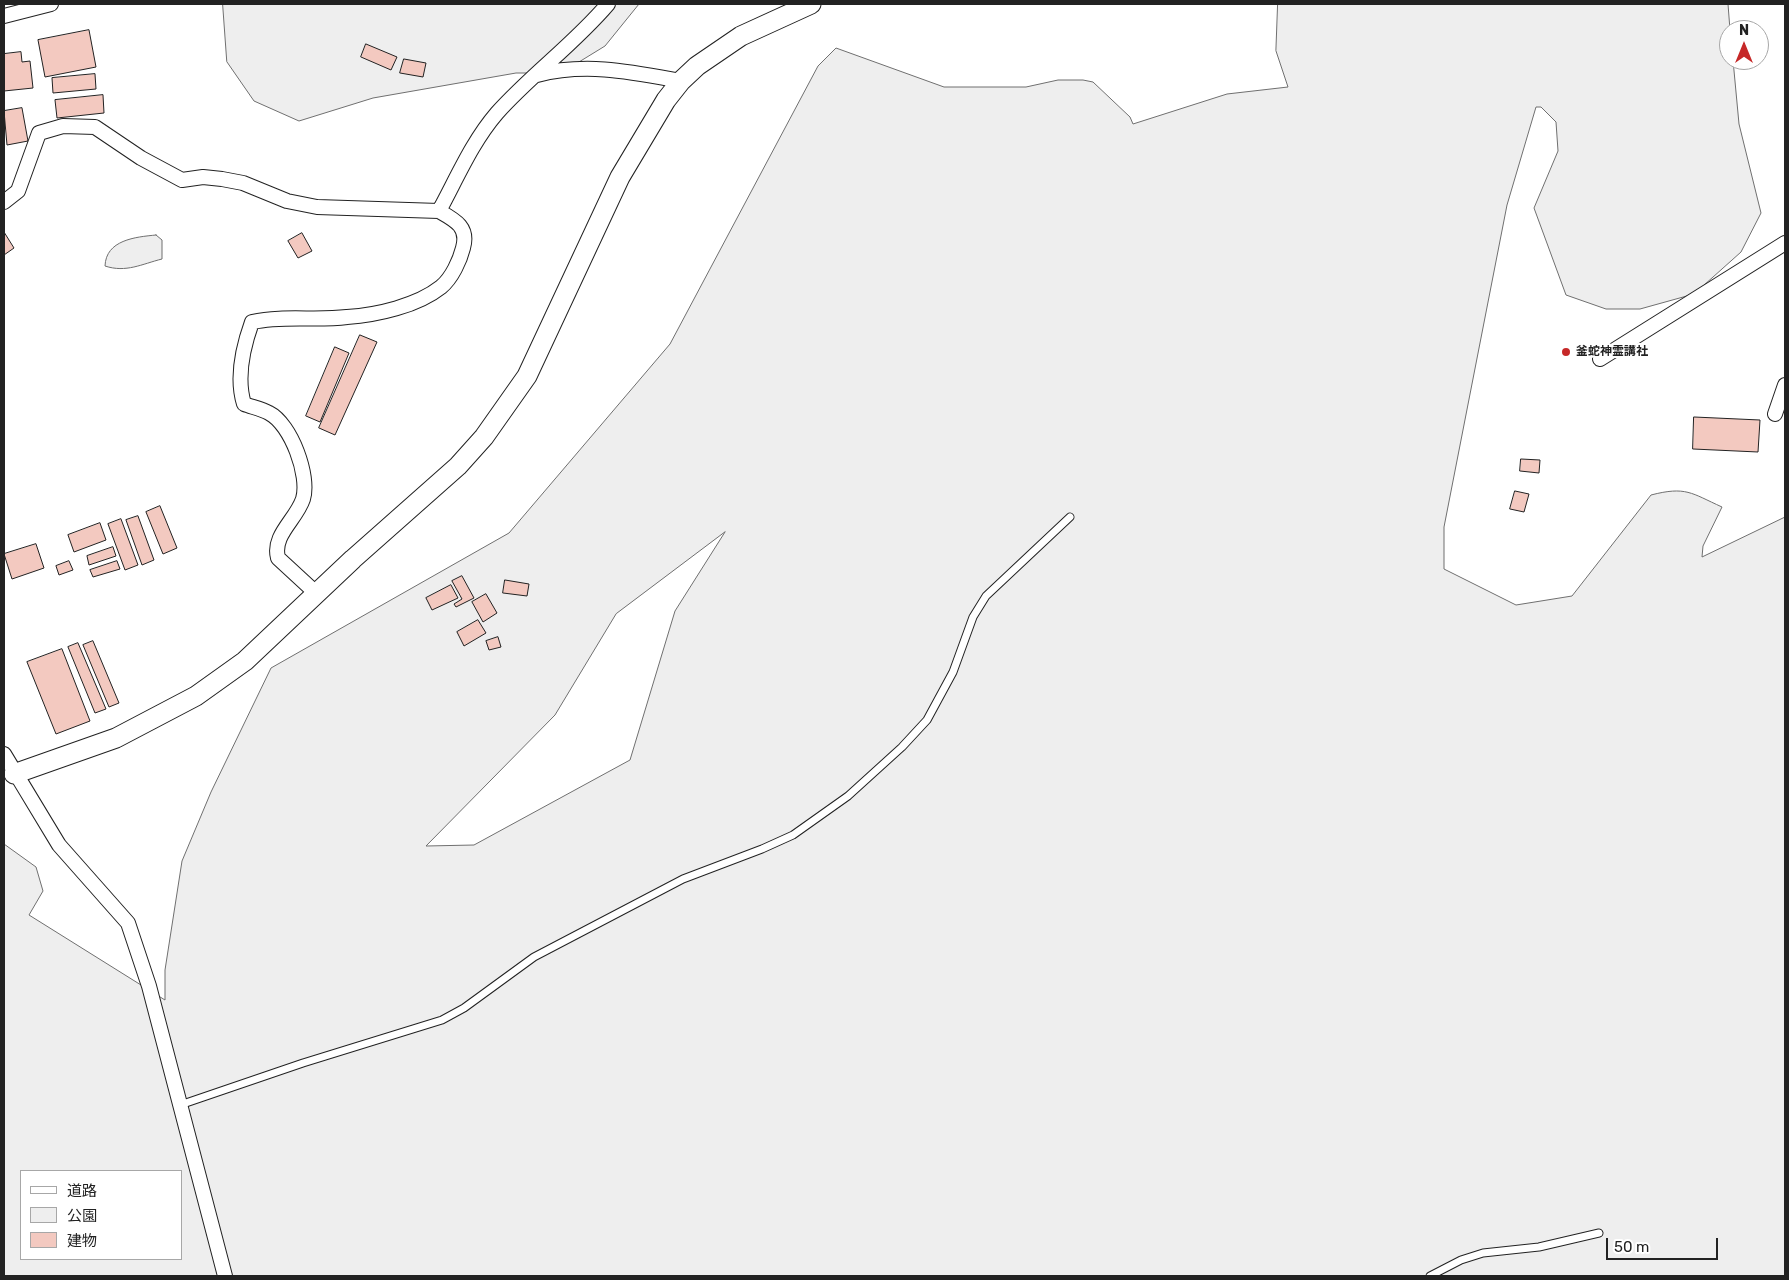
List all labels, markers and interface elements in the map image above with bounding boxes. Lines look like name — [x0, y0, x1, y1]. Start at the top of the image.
north arrow — [1719, 20, 1769, 70]
text: N — [1739, 22, 1749, 39]
place label: 釜蛇神霊講社 — [1576, 345, 1648, 359]
marker: 釜蛇神霊講社 — [1560, 346, 1572, 358]
legend — [20, 1170, 182, 1260]
text: 道路 — [67, 1182, 97, 1200]
text: 公園 — [67, 1207, 97, 1225]
scale bar — [1609, 1228, 1722, 1260]
text: 建物 — [67, 1232, 97, 1250]
text: 50 m — [1614, 1238, 1649, 1256]

